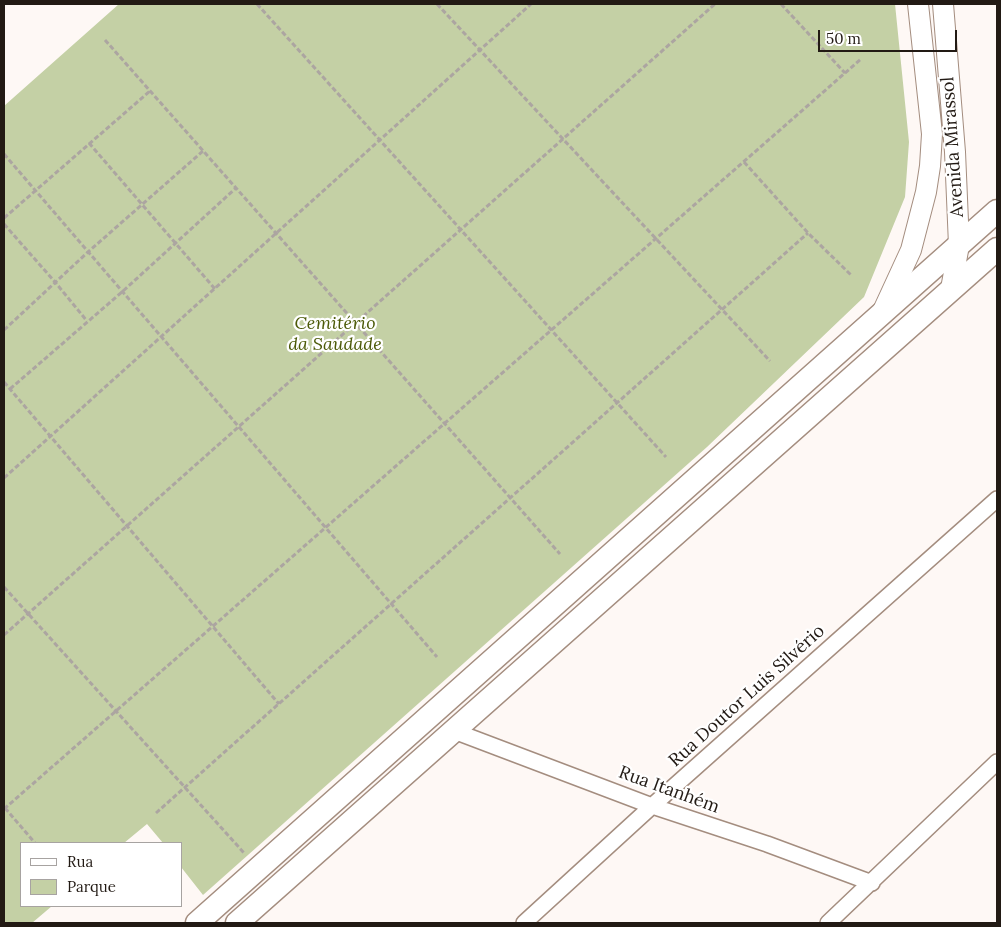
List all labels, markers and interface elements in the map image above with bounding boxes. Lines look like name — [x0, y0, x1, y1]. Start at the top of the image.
scale bar — [821, 20, 960, 52]
text: 50 m — [826, 29, 861, 48]
street label: Avenida Mirassol — [937, 76, 969, 218]
park label: Cemitério da Saudade — [288, 313, 382, 356]
street label: Rua Doutor Luis Silvério — [665, 620, 829, 772]
street label: Rua Itanhém — [616, 762, 722, 818]
legend — [20, 842, 182, 907]
text: Rua — [67, 852, 93, 871]
text: Parque — [67, 877, 116, 896]

